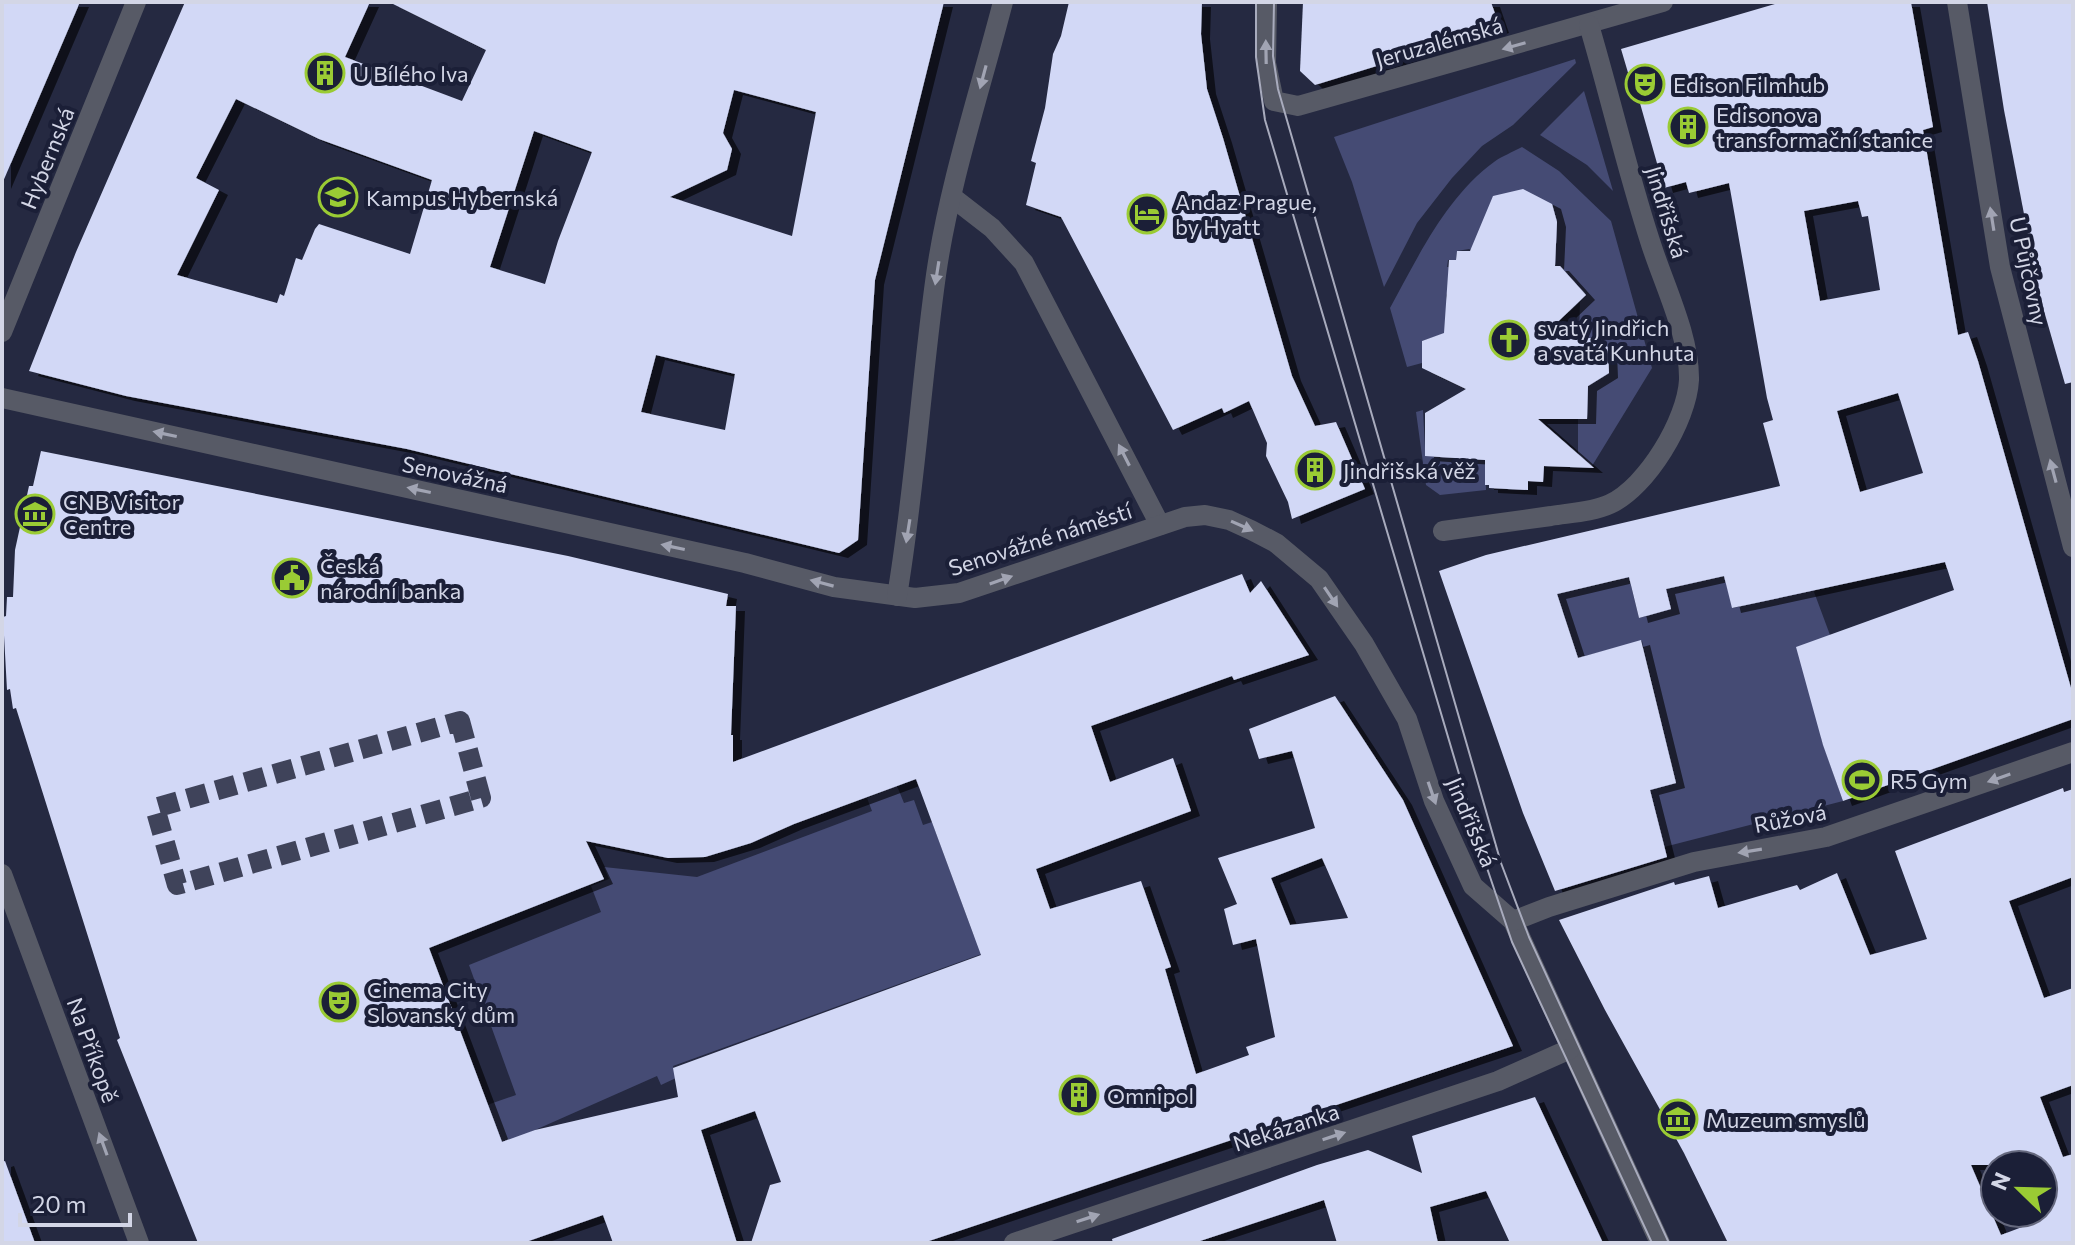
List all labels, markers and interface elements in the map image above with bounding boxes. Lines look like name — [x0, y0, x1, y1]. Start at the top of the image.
street label: Jeruzalémská — [1372, 11, 1506, 73]
one-way arrow — [1260, 39, 1272, 64]
one-way arrow — [1501, 40, 1525, 53]
building icon: U Bílého lva — [304, 52, 346, 94]
place label: U Bílého lva — [353, 60, 469, 87]
theatre icon: Edison Filmhub — [1624, 63, 1666, 105]
one-way arrow — [977, 65, 989, 90]
place label: Edison Filmhub — [1673, 71, 1825, 98]
place label: Edisonova transformační stanice — [1716, 101, 1933, 153]
street label: Hybernská — [14, 103, 80, 213]
building icon: Edisonova transformační stanice — [1667, 106, 1709, 148]
street label: Jindřišská — [1640, 163, 1694, 261]
school or university icon: Kampus Hybernská — [317, 176, 359, 218]
place label: Kampus Hybernská — [366, 184, 558, 211]
place label: Andaz Prague, by Hyatt — [1175, 188, 1317, 240]
hotel icon: Andaz Prague, by Hyatt — [1126, 193, 1168, 235]
one-way arrow — [1985, 206, 1998, 231]
street label: U Půjčovny — [2004, 214, 2054, 328]
one-way arrow — [930, 261, 943, 286]
place label: svatý Jindřich a svatá Kunhuta — [1537, 314, 1695, 366]
church icon: svatý Jindřich a svatá Kunhuta — [1488, 319, 1530, 361]
one-way arrow — [152, 427, 177, 440]
one-way arrow — [1118, 444, 1131, 467]
building icon: Jindřišská věž — [1294, 449, 1336, 491]
street label: Senovážná — [400, 450, 510, 498]
place label: Jindřišská věž — [1343, 457, 1476, 484]
one-way arrow — [2047, 459, 2059, 484]
one-way arrow — [406, 483, 431, 496]
place label: CNB Visitor Centre — [63, 488, 180, 540]
museum icon: CNB Visitor Centre — [14, 493, 56, 535]
street label: Senovážné náměstí — [945, 496, 1136, 581]
one-way arrow — [901, 519, 913, 544]
one-way arrow — [1230, 519, 1253, 532]
one-way arrow — [660, 540, 685, 553]
place label: Česká národní banka — [320, 552, 461, 604]
public building icon: Česká národní banka — [271, 557, 313, 599]
one-way arrow — [989, 573, 1013, 585]
one-way arrow — [810, 577, 835, 589]
one-way arrow — [1324, 587, 1339, 608]
sports icon: R5 Gym — [1841, 759, 1883, 801]
place label: R5 Gym — [1890, 767, 1968, 794]
one-way arrow — [1987, 772, 2011, 784]
street label: Jindřišská — [1441, 773, 1503, 871]
one-way arrow — [1426, 781, 1438, 805]
street label: Růžová — [1752, 798, 1828, 838]
one-way arrow — [1738, 845, 1763, 858]
place label: Cinema City Slovanský dům — [367, 976, 515, 1028]
theatre icon: Cinema City Slovanský dům — [318, 981, 360, 1023]
street label: Na Příkopě — [62, 994, 124, 1106]
building icon: Omnipol — [1058, 1074, 1100, 1116]
place label: Omnipol — [1107, 1082, 1194, 1109]
street label: Nekázanka — [1230, 1097, 1342, 1157]
museum icon: Muzeum smyslů — [1657, 1098, 1699, 1140]
place label: Muzeum smyslů — [1706, 1106, 1866, 1133]
one-way arrow — [1323, 1129, 1347, 1142]
one-way arrow — [96, 1131, 109, 1155]
north arrow — [1979, 1149, 2059, 1229]
text: N — [1984, 1168, 2016, 1194]
scale bar — [20, 1177, 130, 1227]
text: 20 m — [32, 1189, 86, 1218]
one-way arrow — [1076, 1212, 1100, 1224]

